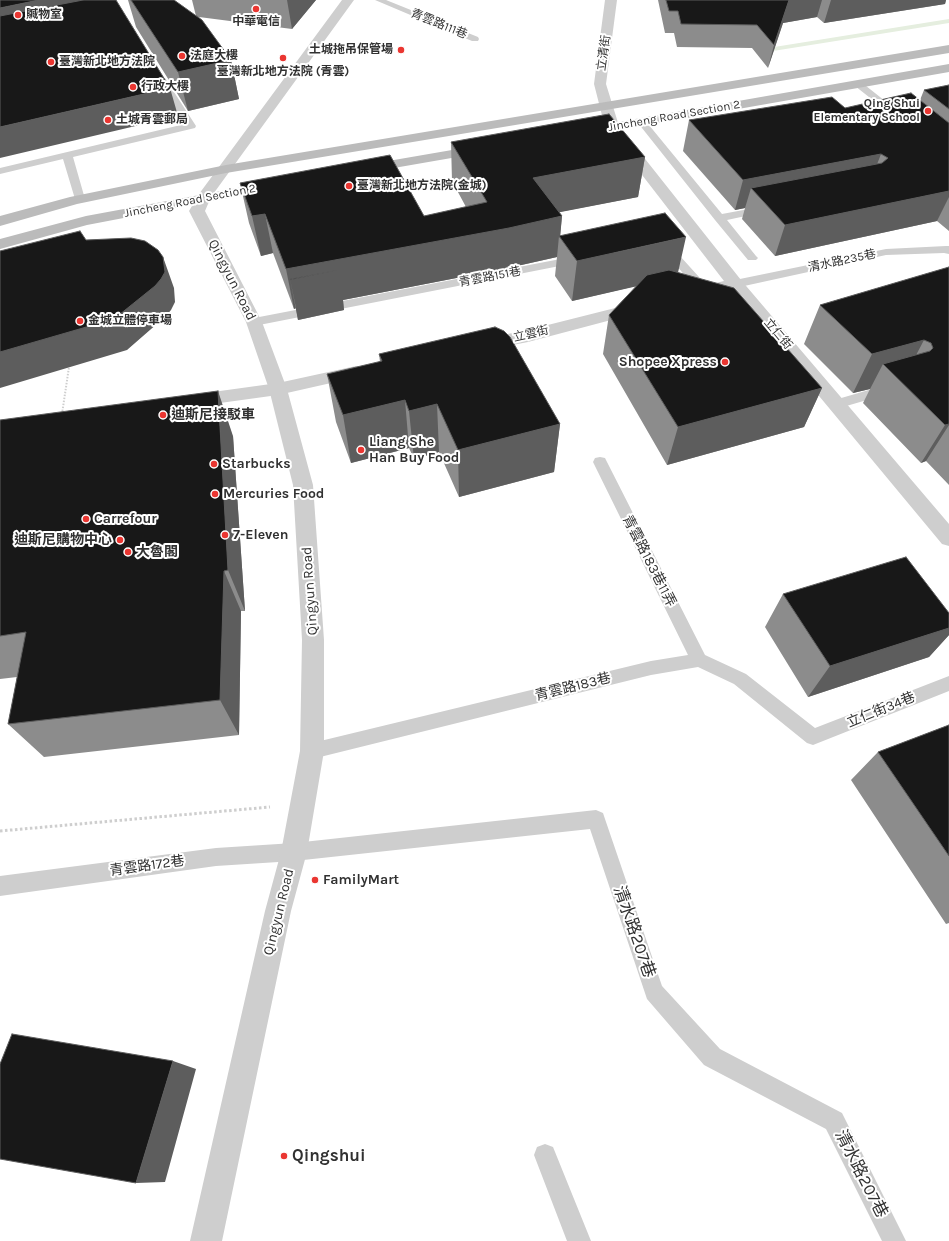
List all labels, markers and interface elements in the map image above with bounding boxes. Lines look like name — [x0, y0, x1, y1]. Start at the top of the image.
marker: 中華電信 — [251, 4, 261, 14]
street label: 青雲路111巷 — [409, 6, 469, 42]
place label: 贓物室 — [26, 8, 62, 22]
marker: 贓物室 — [13, 10, 23, 20]
place label: 中華電信 — [232, 15, 280, 29]
street label: 立清街 — [594, 34, 614, 72]
place label: 土城拖吊保管場 — [309, 43, 393, 57]
marker: 土城拖吊保管場 — [396, 45, 406, 55]
place label: 法庭大樓 — [190, 49, 238, 63]
marker: 法庭大樓 — [177, 51, 187, 61]
marker: 臺灣新北地方法院 (青雲) — [278, 53, 288, 63]
place label: 臺灣新北地方法院 — [59, 55, 155, 69]
marker: 臺灣新北地方法院 — [46, 57, 56, 67]
place label: 臺灣新北地方法院 (青雲) — [217, 65, 349, 79]
place label: 行政大樓 — [141, 80, 189, 94]
marker: 行政大樓 — [128, 82, 138, 92]
street label: Jincheng Road Section 2 — [607, 97, 741, 135]
place label: Qing Shui Elementary School — [813, 97, 920, 125]
marker: Qing Shui Elementary School — [923, 106, 933, 116]
place label: 土城青雲郵局 — [116, 113, 188, 127]
marker: 土城青雲郵局 — [103, 115, 113, 125]
place label: 臺灣新北地方法院(金城) — [357, 179, 487, 193]
street label: Jincheng Road Section 2 — [123, 181, 257, 221]
marker: 臺灣新北地方法院(金城) — [344, 181, 354, 191]
street label: Qingyun Road — [204, 237, 260, 323]
street label: 清水路235巷 — [807, 247, 877, 275]
street label: 青雲路151巷 — [458, 264, 522, 290]
place label: 金城立體停車場 — [88, 314, 172, 328]
marker: 金城立體停車場 — [75, 316, 85, 326]
street label: 立仁街 — [761, 316, 795, 352]
street label: 立雲街 — [512, 323, 550, 345]
place label: Shopee Xpress — [619, 354, 717, 370]
marker: Shopee Xpress — [720, 357, 730, 367]
place label: 迪斯尼接駁車 — [171, 407, 255, 423]
marker: 迪斯尼接駁車 — [158, 410, 168, 420]
place label: Liang She Han Buy Food — [369, 434, 459, 466]
marker: Liang She Han Buy Food — [356, 445, 366, 455]
place label: Starbucks — [222, 456, 291, 472]
marker: Starbucks — [209, 459, 219, 469]
place label: Mercuries Food — [223, 486, 324, 502]
marker: Mercuries Food — [210, 489, 220, 499]
place label: Carrefour — [94, 511, 157, 527]
street label: 青雲路183巷11弄 — [619, 512, 679, 610]
marker: Carrefour — [81, 514, 91, 524]
place label: 7-Eleven — [233, 527, 288, 543]
marker: 7-Eleven — [220, 530, 230, 540]
place label: 迪斯尼購物中心 — [14, 532, 112, 548]
marker: 迪斯尼購物中心 — [115, 535, 125, 545]
place label: 大魯閣 — [136, 544, 178, 560]
street label: Qingyun Road — [299, 546, 321, 636]
marker: 大魯閣 — [123, 547, 133, 557]
street label: 青雲路183巷 — [533, 669, 613, 705]
street label: 立仁街34巷 — [844, 689, 918, 731]
street label: 青雲路172巷 — [109, 852, 185, 880]
street label: Qingyun Road — [260, 867, 298, 957]
place label: FamilyMart — [323, 872, 399, 888]
marker: FamilyMart — [310, 875, 320, 885]
street label: 清水路207巷 — [609, 883, 659, 981]
street label: 清水路207巷 — [830, 1127, 892, 1221]
place label: Qingshui — [292, 1146, 366, 1166]
marker: Qingshui — [279, 1151, 289, 1161]

